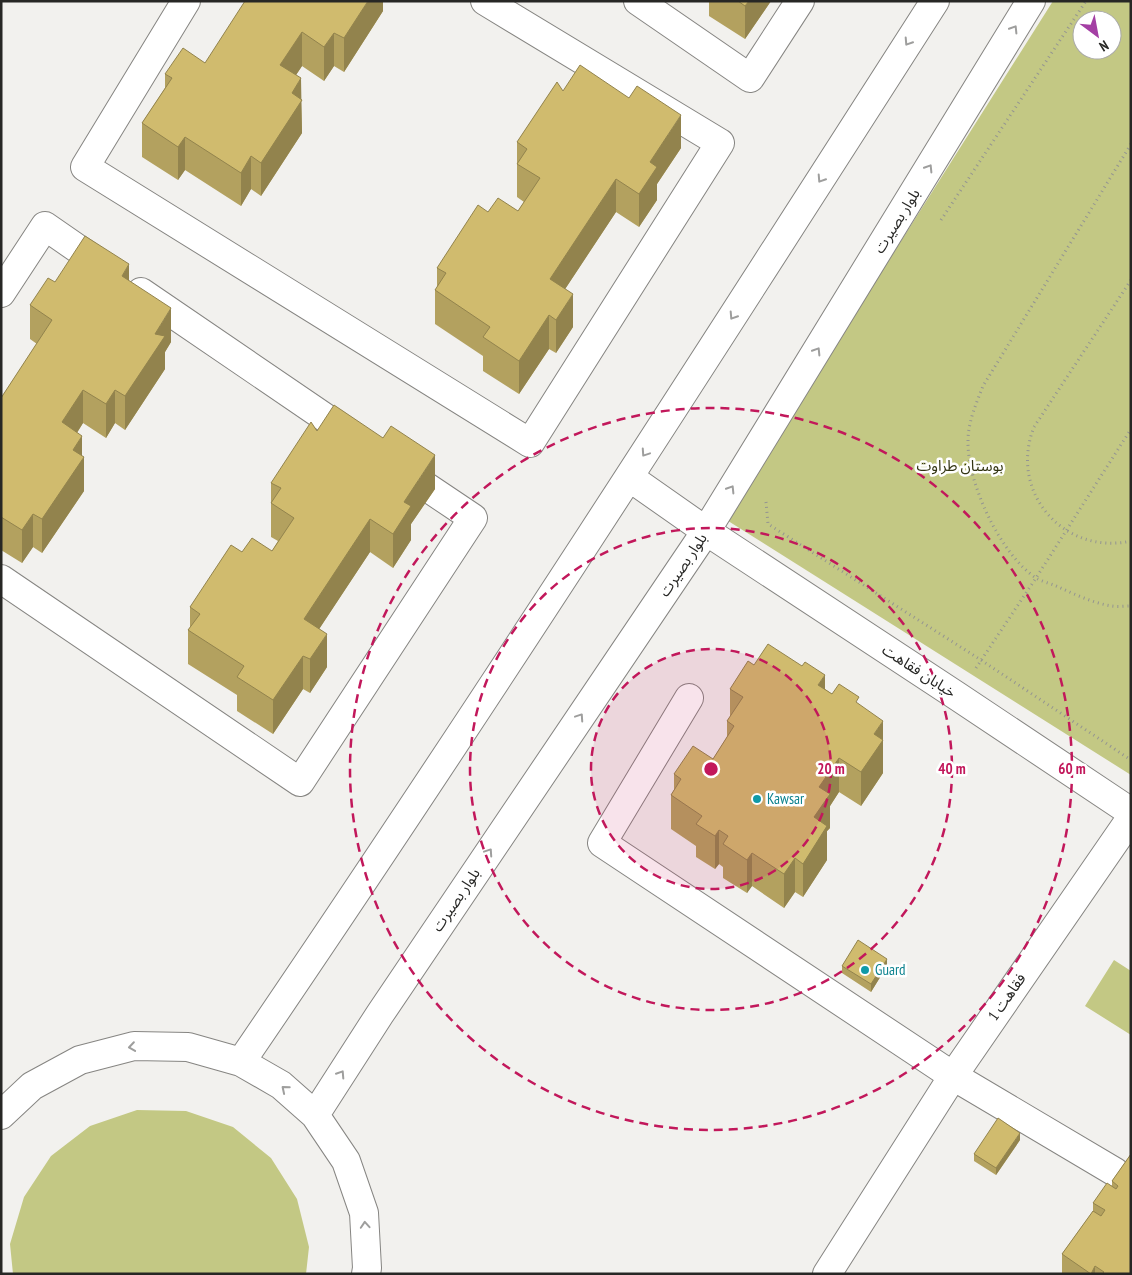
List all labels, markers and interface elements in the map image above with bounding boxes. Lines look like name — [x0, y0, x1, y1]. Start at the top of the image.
north arrow — [1072, 10, 1122, 60]
one-way arrow — [1008, 26, 1017, 35]
text: N — [1096, 36, 1112, 56]
one-way arrow — [905, 37, 915, 46]
one-way arrow — [923, 164, 932, 173]
one-way arrow — [818, 174, 827, 183]
street label: بلوار بصیرت — [869, 185, 924, 257]
one-way arrow — [730, 311, 740, 320]
one-way arrow — [810, 347, 820, 356]
one-way arrow — [642, 447, 651, 456]
park label: بوستان طراوت — [916, 456, 1004, 475]
one-way arrow — [725, 486, 735, 495]
street label: بلوار بصیرت — [654, 529, 711, 600]
street label: خیابان فقاهت — [879, 640, 960, 702]
one-way arrow — [574, 713, 583, 723]
text: 20 m — [817, 759, 845, 778]
text: 40 m — [938, 759, 966, 778]
text: 60 m — [1058, 759, 1086, 778]
centre of rings — [702, 760, 720, 778]
place label: Kawsar — [767, 789, 805, 808]
marker: Kawsar — [751, 793, 763, 805]
one-way arrow — [483, 848, 492, 857]
street label: بلوار بصیرت — [427, 864, 484, 935]
place label: Guard — [875, 960, 906, 979]
marker: Guard — [859, 964, 871, 976]
street label: فقاهت 1 — [983, 969, 1030, 1024]
one-way arrow — [128, 1042, 137, 1052]
one-way arrow — [335, 1071, 345, 1080]
one-way arrow — [282, 1086, 291, 1094]
one-way arrow — [359, 1221, 370, 1229]

